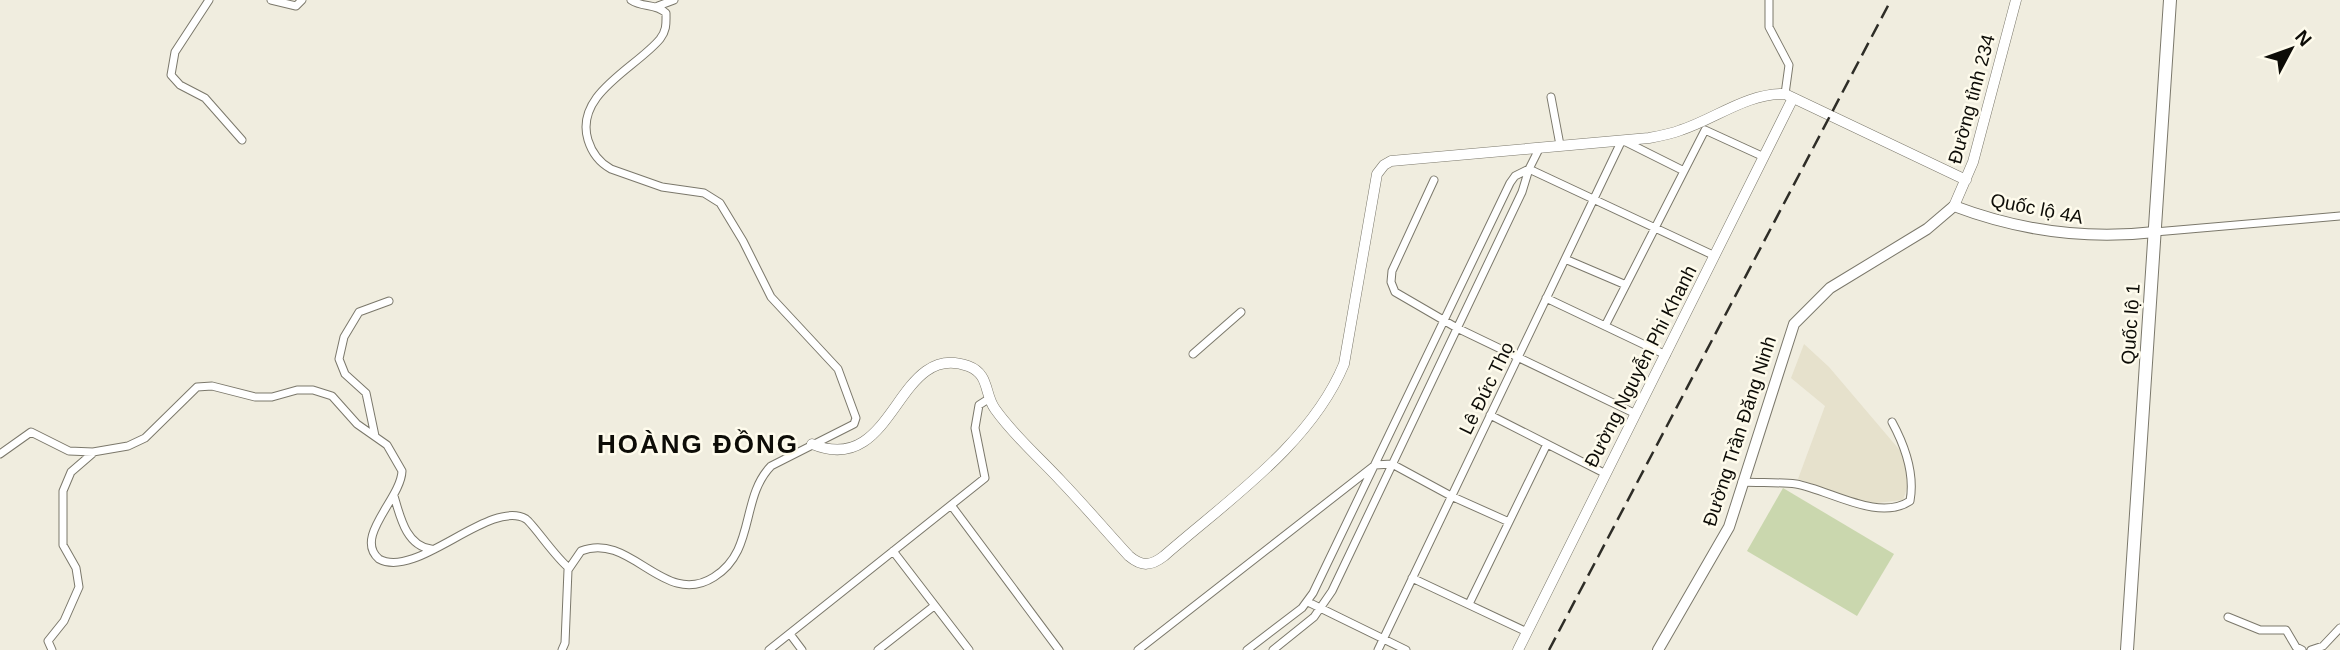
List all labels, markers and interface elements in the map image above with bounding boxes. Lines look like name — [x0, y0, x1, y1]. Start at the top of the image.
north arrow — [2256, 14, 2326, 84]
text: N — [2291, 26, 2316, 50]
street label: Đường tỉnh 234 — [1944, 32, 1999, 166]
street label: Quốc lộ 4A — [1989, 189, 2085, 228]
street label: Đường Nguyễn Phi Khanh — [1580, 262, 1701, 471]
street label: Quốc lộ 1 — [2117, 283, 2144, 365]
street label: Đường Trần Đăng Ninh — [1699, 334, 1780, 529]
street label: Lê Đức Thọ — [1455, 339, 1518, 438]
district label: HOÀNG ĐỒNG — [597, 429, 799, 459]

